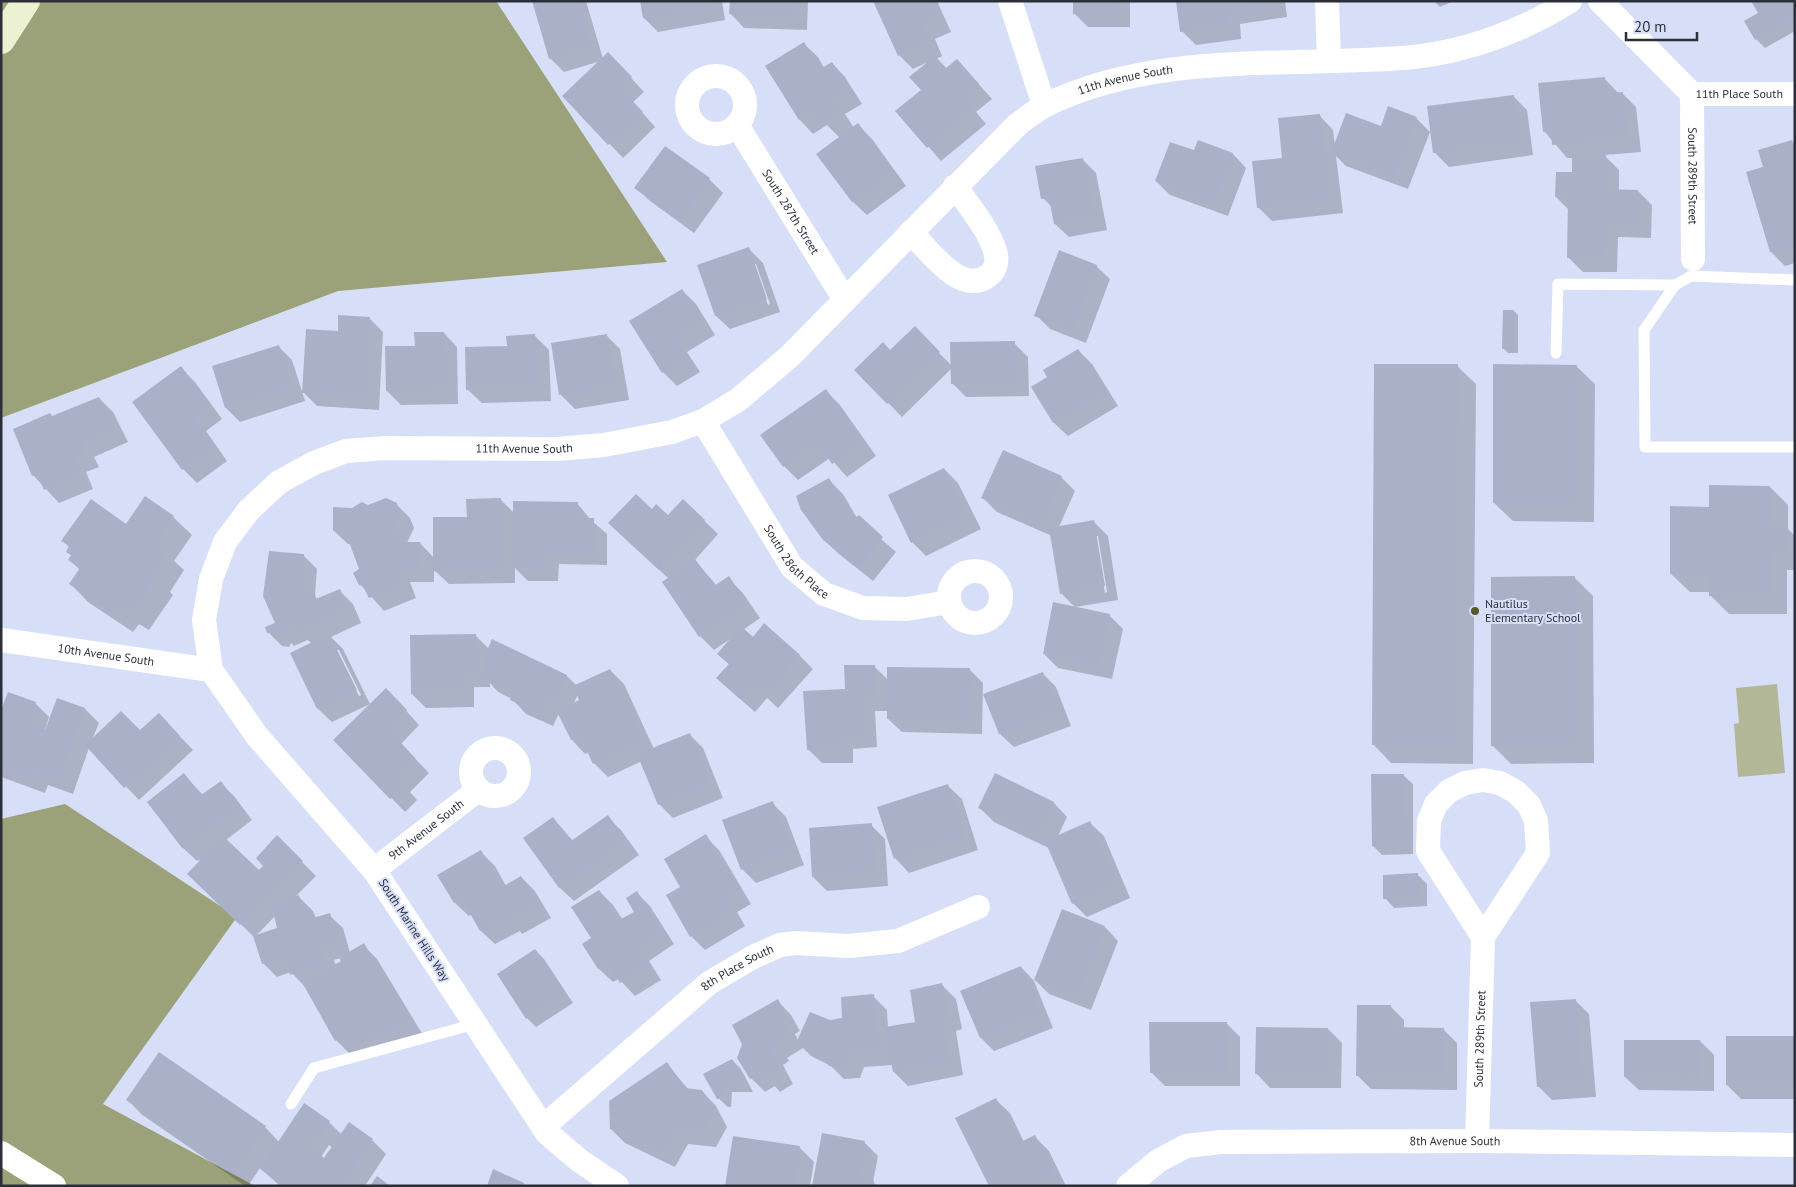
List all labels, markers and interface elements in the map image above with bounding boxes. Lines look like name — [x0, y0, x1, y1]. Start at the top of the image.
scale bar — [1626, 10, 1697, 42]
text: 20 m — [1634, 17, 1667, 36]
street label: 11th Avenue South — [1076, 61, 1174, 98]
street label: 11th Place South — [1695, 86, 1783, 101]
street label: South 289th Street — [1685, 127, 1701, 225]
street label: South 287th Street — [759, 166, 823, 257]
street label: 11th Avenue South — [475, 440, 573, 456]
street label: South 286th Place — [761, 522, 831, 602]
place label: Nautilus Elementary School — [1485, 596, 1581, 625]
marker: Nautilus Elementary School — [1469, 605, 1481, 617]
street label: 10th Avenue South — [57, 640, 155, 669]
street label: 9th Avenue South — [385, 796, 467, 863]
street label: South Marine Hills Way — [376, 876, 453, 984]
street label: 8th Place South — [698, 941, 776, 994]
street label: South 289th Street — [1471, 990, 1488, 1088]
street label: 8th Avenue South — [1410, 1133, 1500, 1148]

